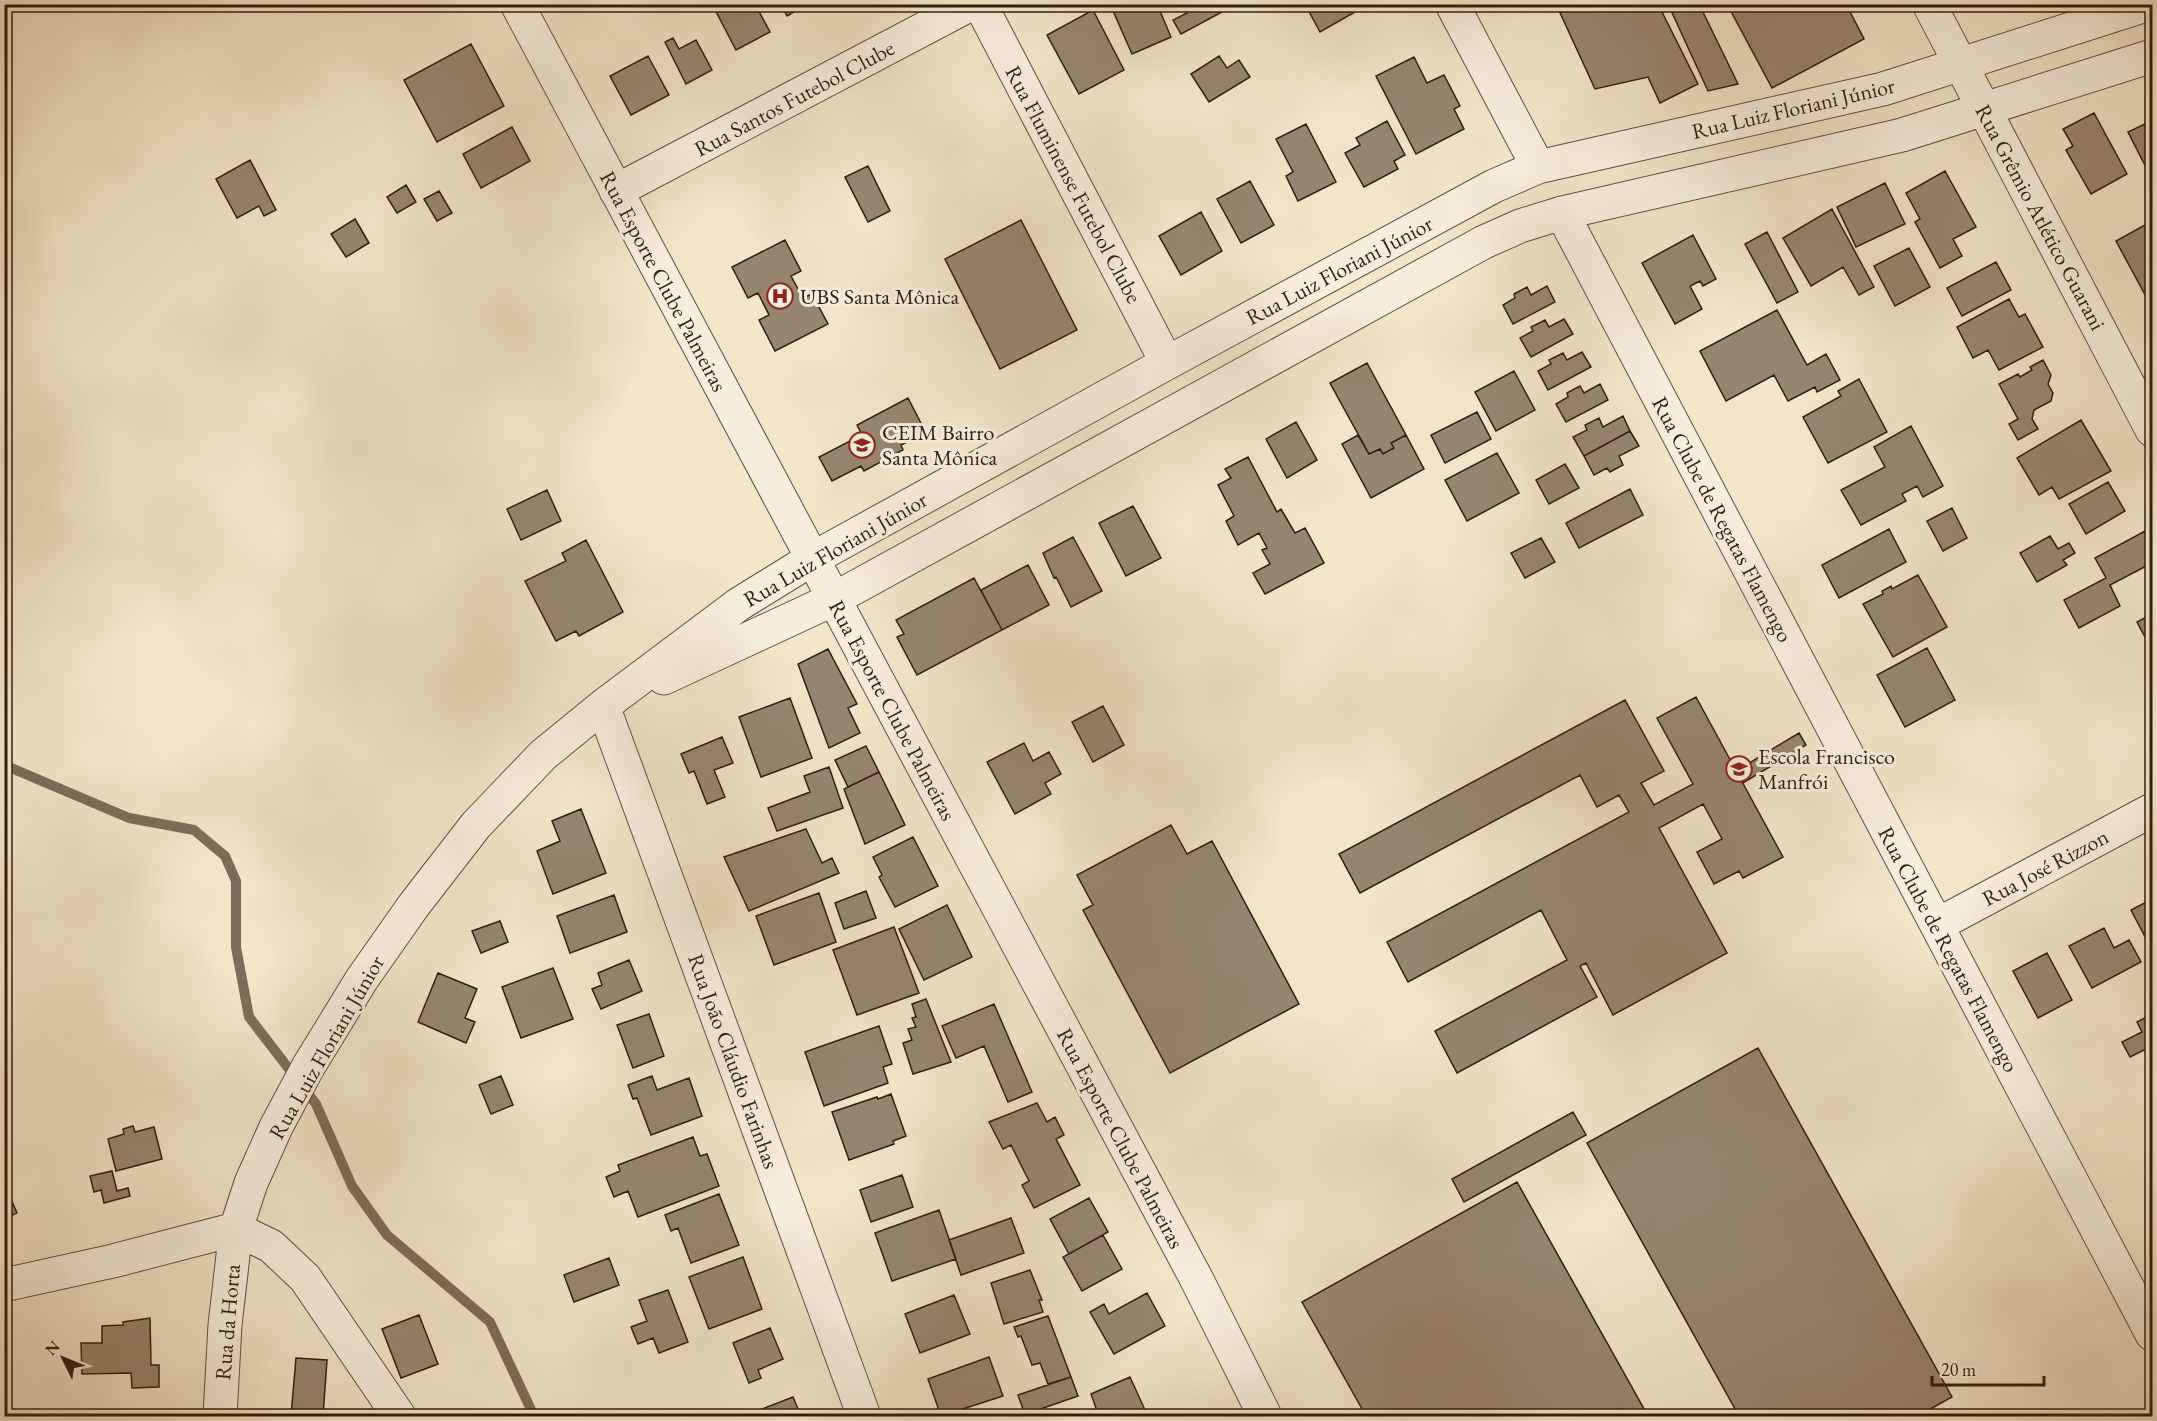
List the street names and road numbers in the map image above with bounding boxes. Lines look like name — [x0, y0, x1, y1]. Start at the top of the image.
street label: Rua Santos Futebol Clube — [689, 33, 900, 164]
street label: Rua Fluminense Futebol Clube — [998, 60, 1149, 309]
street label: Rua Luiz Floriani Júnior — [1689, 71, 1898, 146]
street label: Rua Grêmio Atlético Guarani — [1969, 99, 2112, 335]
street label: Rua Esporte Clube Palmeiras — [593, 166, 734, 397]
street label: Rua Luiz Floriani Júnior — [1241, 209, 1438, 332]
street label: Rua Clube de Regatas Flamengo — [1645, 391, 1800, 647]
street label: Rua Luiz Floriani Júnior — [738, 485, 933, 614]
street label: Rua Esporte Clube Palmeiras — [822, 595, 963, 826]
street label: Rua Clube de Regatas Flamengo — [1871, 821, 2026, 1077]
street label: Rua José Rizzon — [1977, 822, 2114, 913]
street label: Rua Luiz Floriani Júnior — [262, 950, 391, 1144]
street label: Rua João Cláudio Farinhas — [681, 950, 786, 1173]
street label: Rua Esporte Clube Palmeiras — [1050, 1023, 1191, 1254]
street label: Rua da Horta — [208, 1263, 247, 1381]

